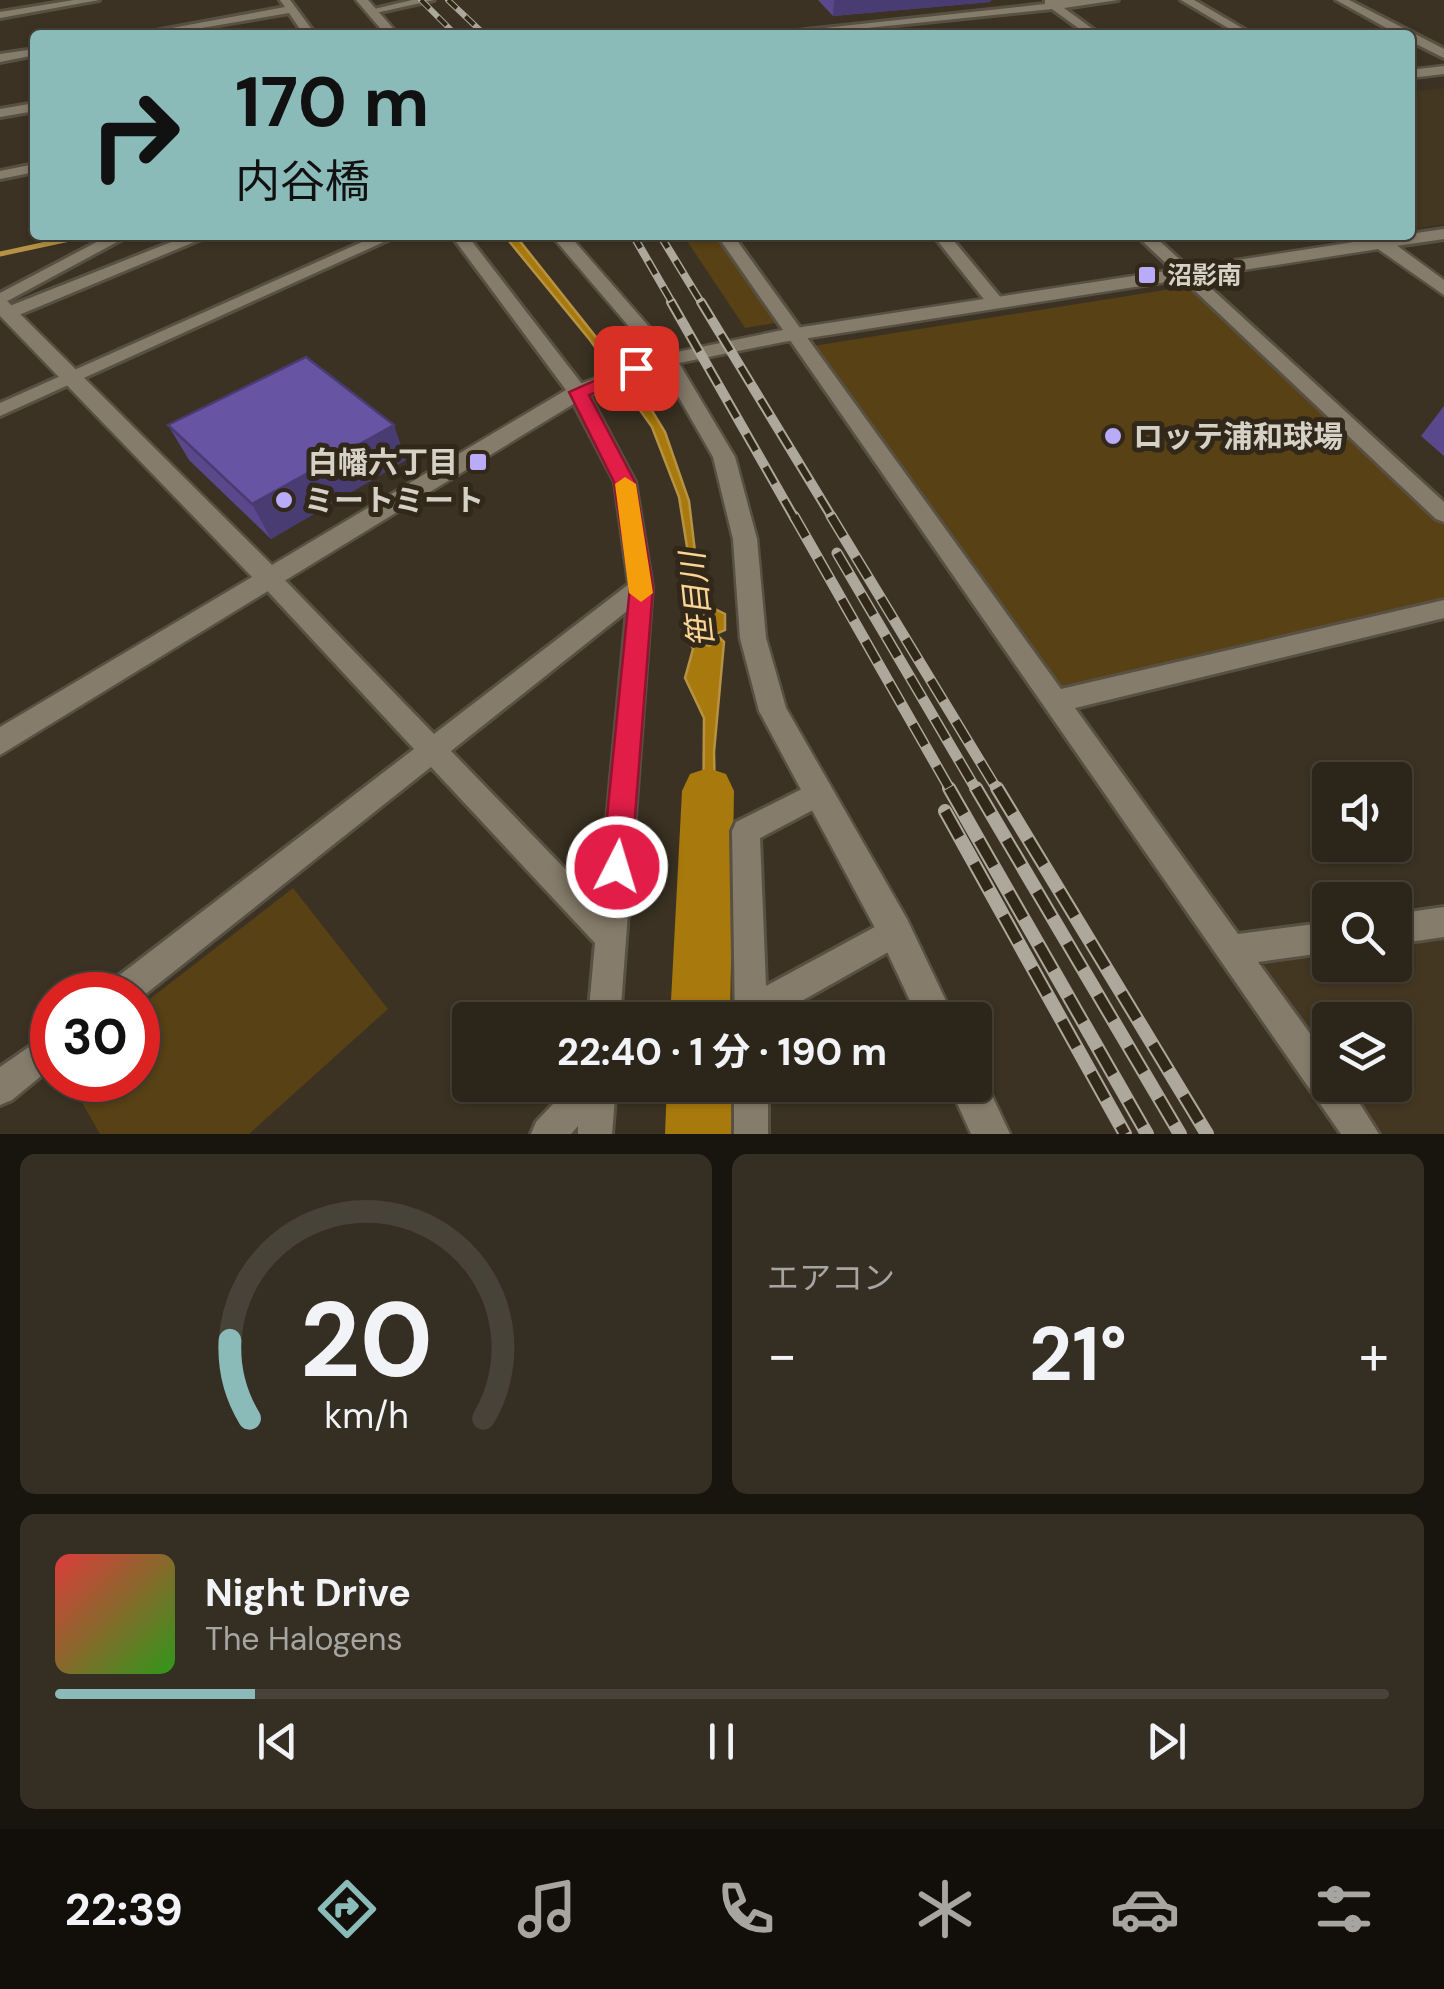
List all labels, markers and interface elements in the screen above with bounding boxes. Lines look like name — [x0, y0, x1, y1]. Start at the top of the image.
text: 170 m — [235, 57, 429, 148]
icon: right — [70, 70, 200, 200]
text: 内谷橋 — [235, 152, 370, 211]
place label: 沼影南 — [1167, 259, 1242, 292]
marker: 沼影南 — [1136, 264, 1158, 286]
pin — [594, 326, 679, 411]
icon: arrive — [609, 341, 664, 396]
place label: ロッテ浦和球場 — [1133, 417, 1343, 456]
marker: ロッテ浦和球場 — [1102, 425, 1124, 447]
place label: 白幡六丁目 — [308, 443, 458, 482]
marker: 白幡六丁目 — [467, 451, 489, 473]
place label: ミートミート — [304, 481, 484, 520]
marker: ミートミート — [273, 489, 295, 511]
water label: 笹目川 — [671, 547, 723, 650]
map controls — [1312, 762, 1412, 1102]
button: sound — [1312, 762, 1412, 862]
position arrow — [565, 815, 669, 919]
button: search — [1312, 882, 1412, 982]
speed limit sign: 30 — [30, 972, 160, 1102]
button: layers — [1312, 1002, 1412, 1102]
text: 22:40 · 1 分 · 190 m — [557, 1027, 887, 1077]
text: エアコン — [767, 1257, 895, 1299]
text: 20 — [300, 1273, 432, 1408]
text: 21° — [1029, 1306, 1127, 1403]
text: − — [767, 1319, 797, 1391]
text: + — [1359, 1319, 1389, 1391]
text: km/h — [324, 1393, 408, 1439]
text: Night Drive — [205, 1568, 411, 1618]
text: The Halogens — [205, 1618, 403, 1660]
icon: previous — [250, 1714, 305, 1769]
icon: pause — [694, 1714, 749, 1769]
icon: next — [1139, 1714, 1194, 1769]
icon: directions — [312, 1874, 382, 1944]
icon: music — [512, 1874, 582, 1944]
icon: phone — [711, 1874, 781, 1944]
icon: climate — [910, 1874, 980, 1944]
icon: car — [1110, 1874, 1180, 1944]
icon: filters — [1309, 1874, 1379, 1944]
text: 22:39 — [65, 1880, 183, 1939]

